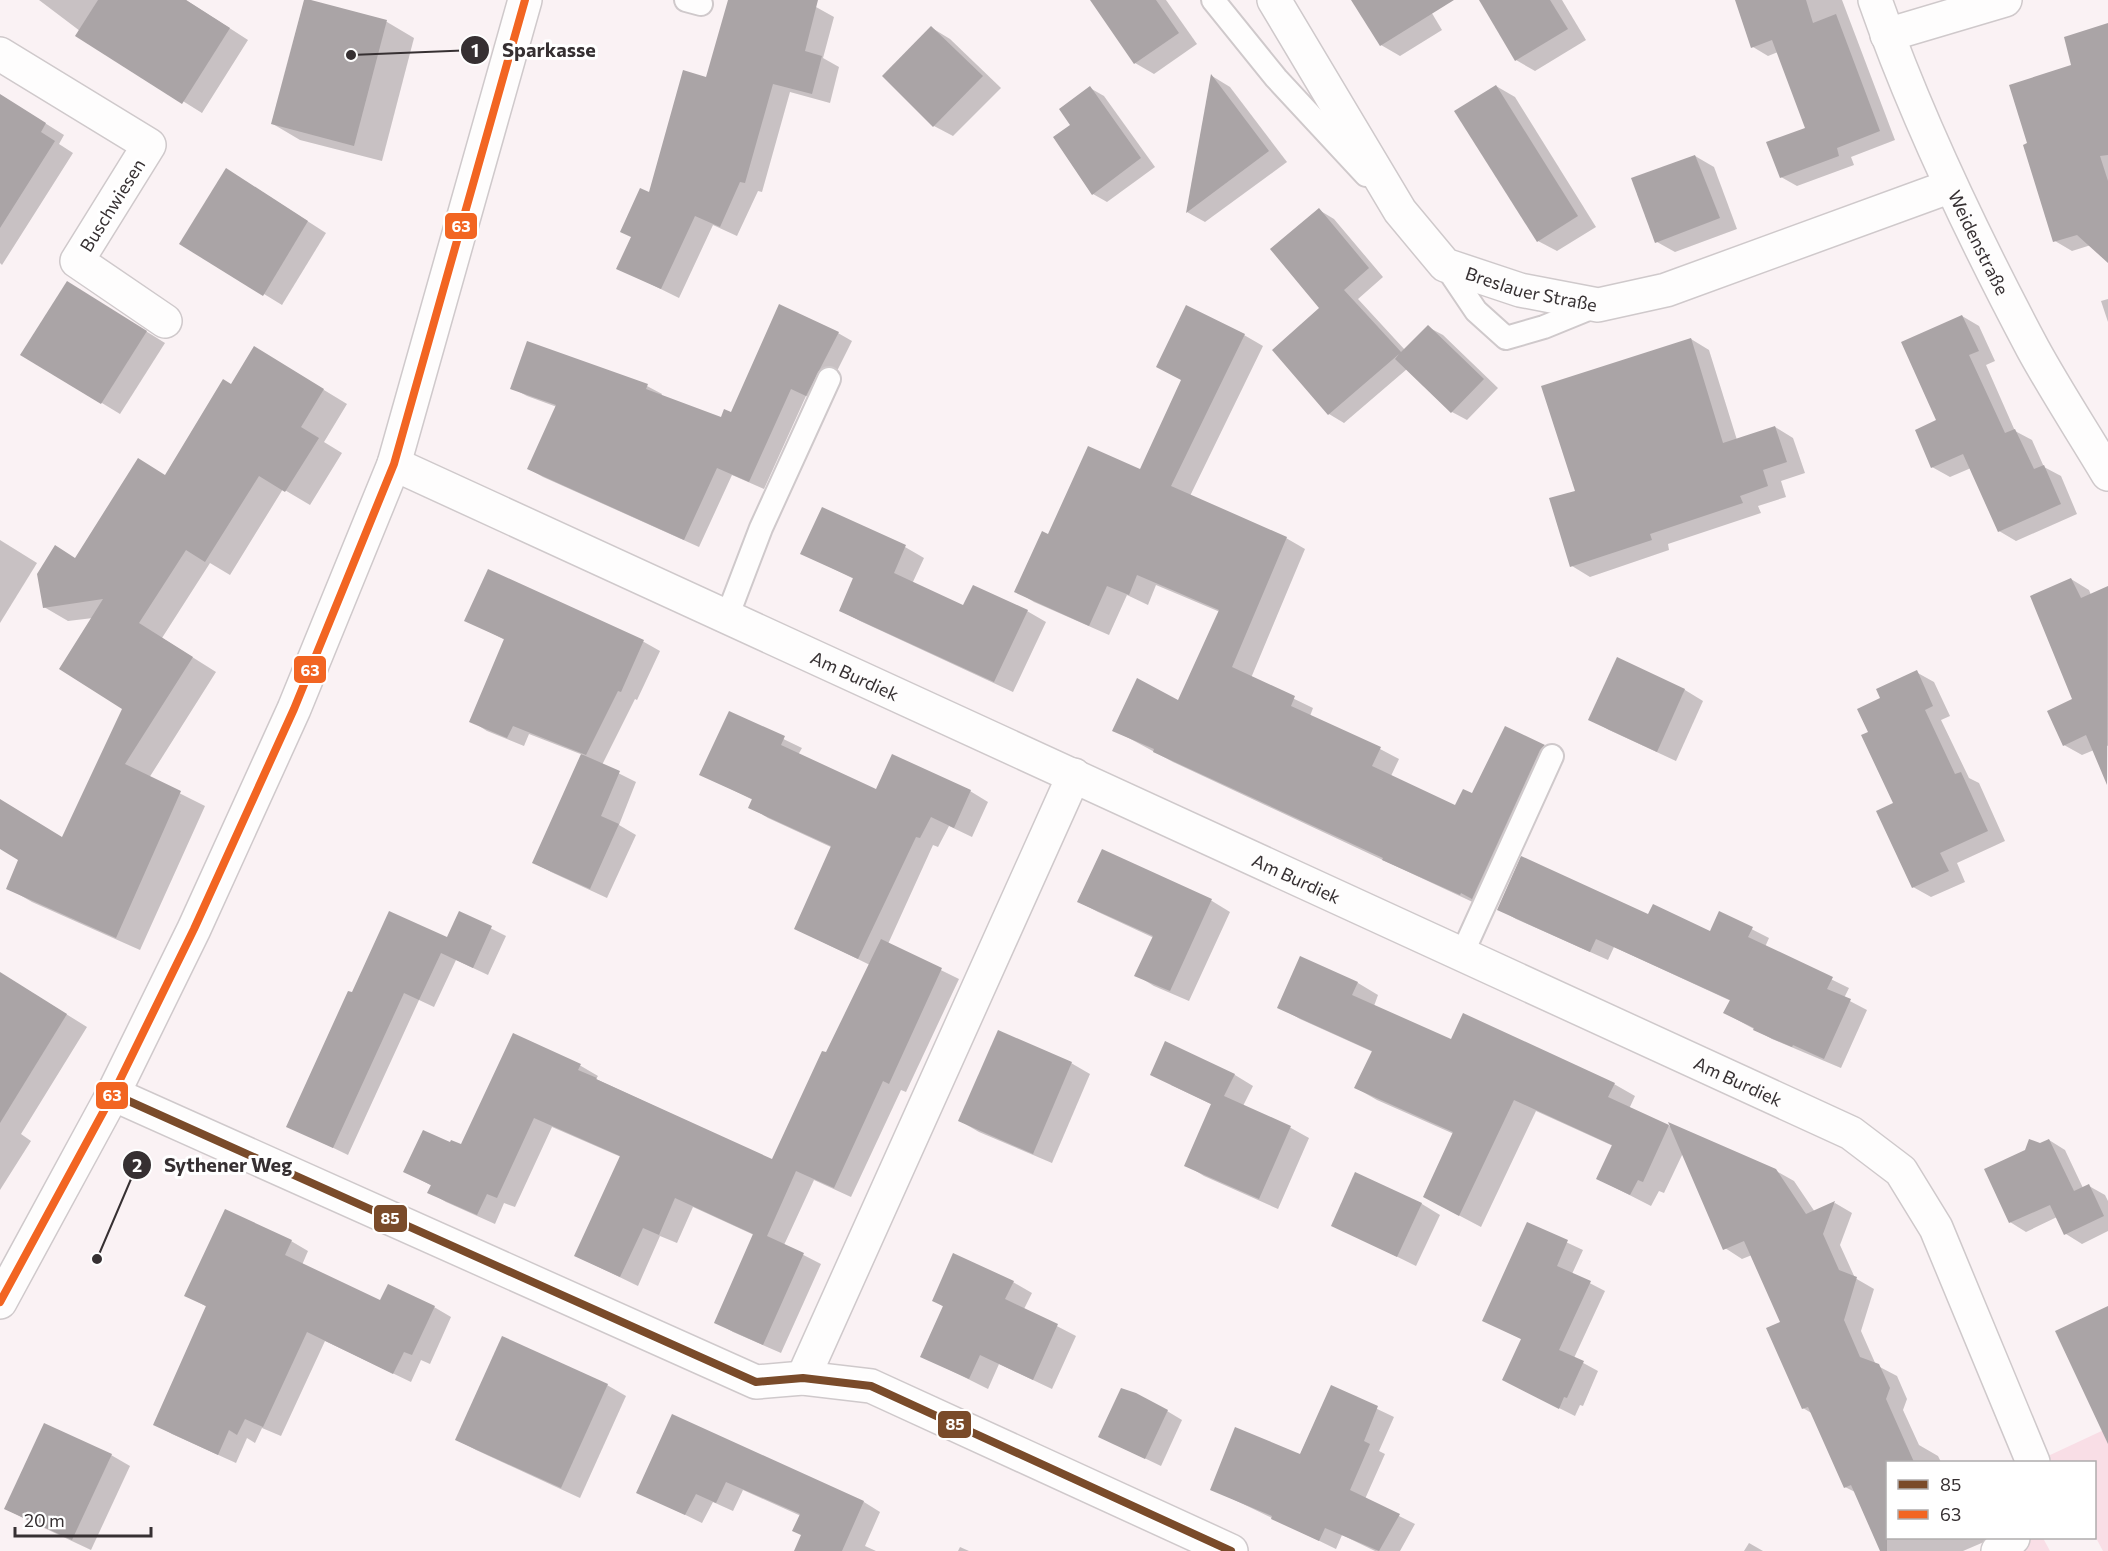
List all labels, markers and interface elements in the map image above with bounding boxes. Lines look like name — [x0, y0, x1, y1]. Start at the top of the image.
callout: Sparkasse — [460, 31, 608, 69]
text: Sparkasse — [502, 37, 596, 61]
text: 1 — [471, 39, 479, 61]
street label: Buschwiesen — [75, 154, 149, 256]
street label: Weidenstraße — [1944, 187, 2014, 299]
line badge: 63 — [444, 212, 478, 240]
text: 63 — [451, 216, 471, 235]
street label: Breslauer Straße — [1463, 262, 1599, 316]
street label: Am Burdiek — [807, 646, 902, 705]
line badge: 63 — [293, 655, 327, 684]
text: 63 — [300, 660, 320, 679]
street label: Am Burdiek — [1249, 849, 1344, 908]
street label: Am Burdiek — [1691, 1051, 1786, 1111]
line badge: 63 — [95, 1081, 129, 1110]
text: 63 — [102, 1085, 122, 1104]
callout: Sythener Weg — [122, 1146, 304, 1184]
text: Sythener Weg — [164, 1152, 292, 1176]
text: 2 — [132, 1154, 142, 1176]
line badge: 85 — [373, 1204, 408, 1233]
text: 85 — [380, 1208, 400, 1227]
line badge: 85 — [937, 1410, 972, 1439]
text: 85 — [945, 1414, 965, 1433]
legend — [1886, 1461, 2096, 1539]
text: 85 — [1940, 1473, 1961, 1495]
scale bar — [15, 1500, 152, 1538]
text: 63 — [1940, 1503, 1961, 1525]
text: 20 m — [24, 1509, 65, 1531]

